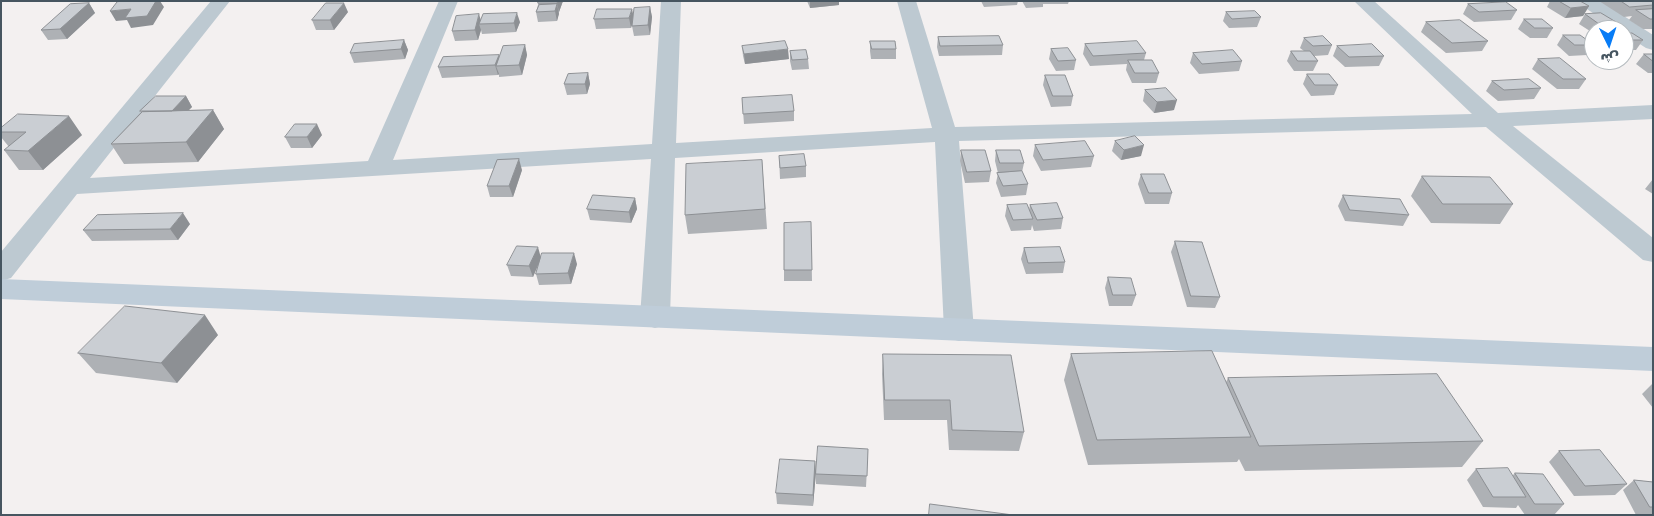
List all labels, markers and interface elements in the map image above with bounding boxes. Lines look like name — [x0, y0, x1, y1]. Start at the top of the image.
north arrow — [1584, 20, 1634, 70]
text: ش — [1600, 50, 1620, 68]

